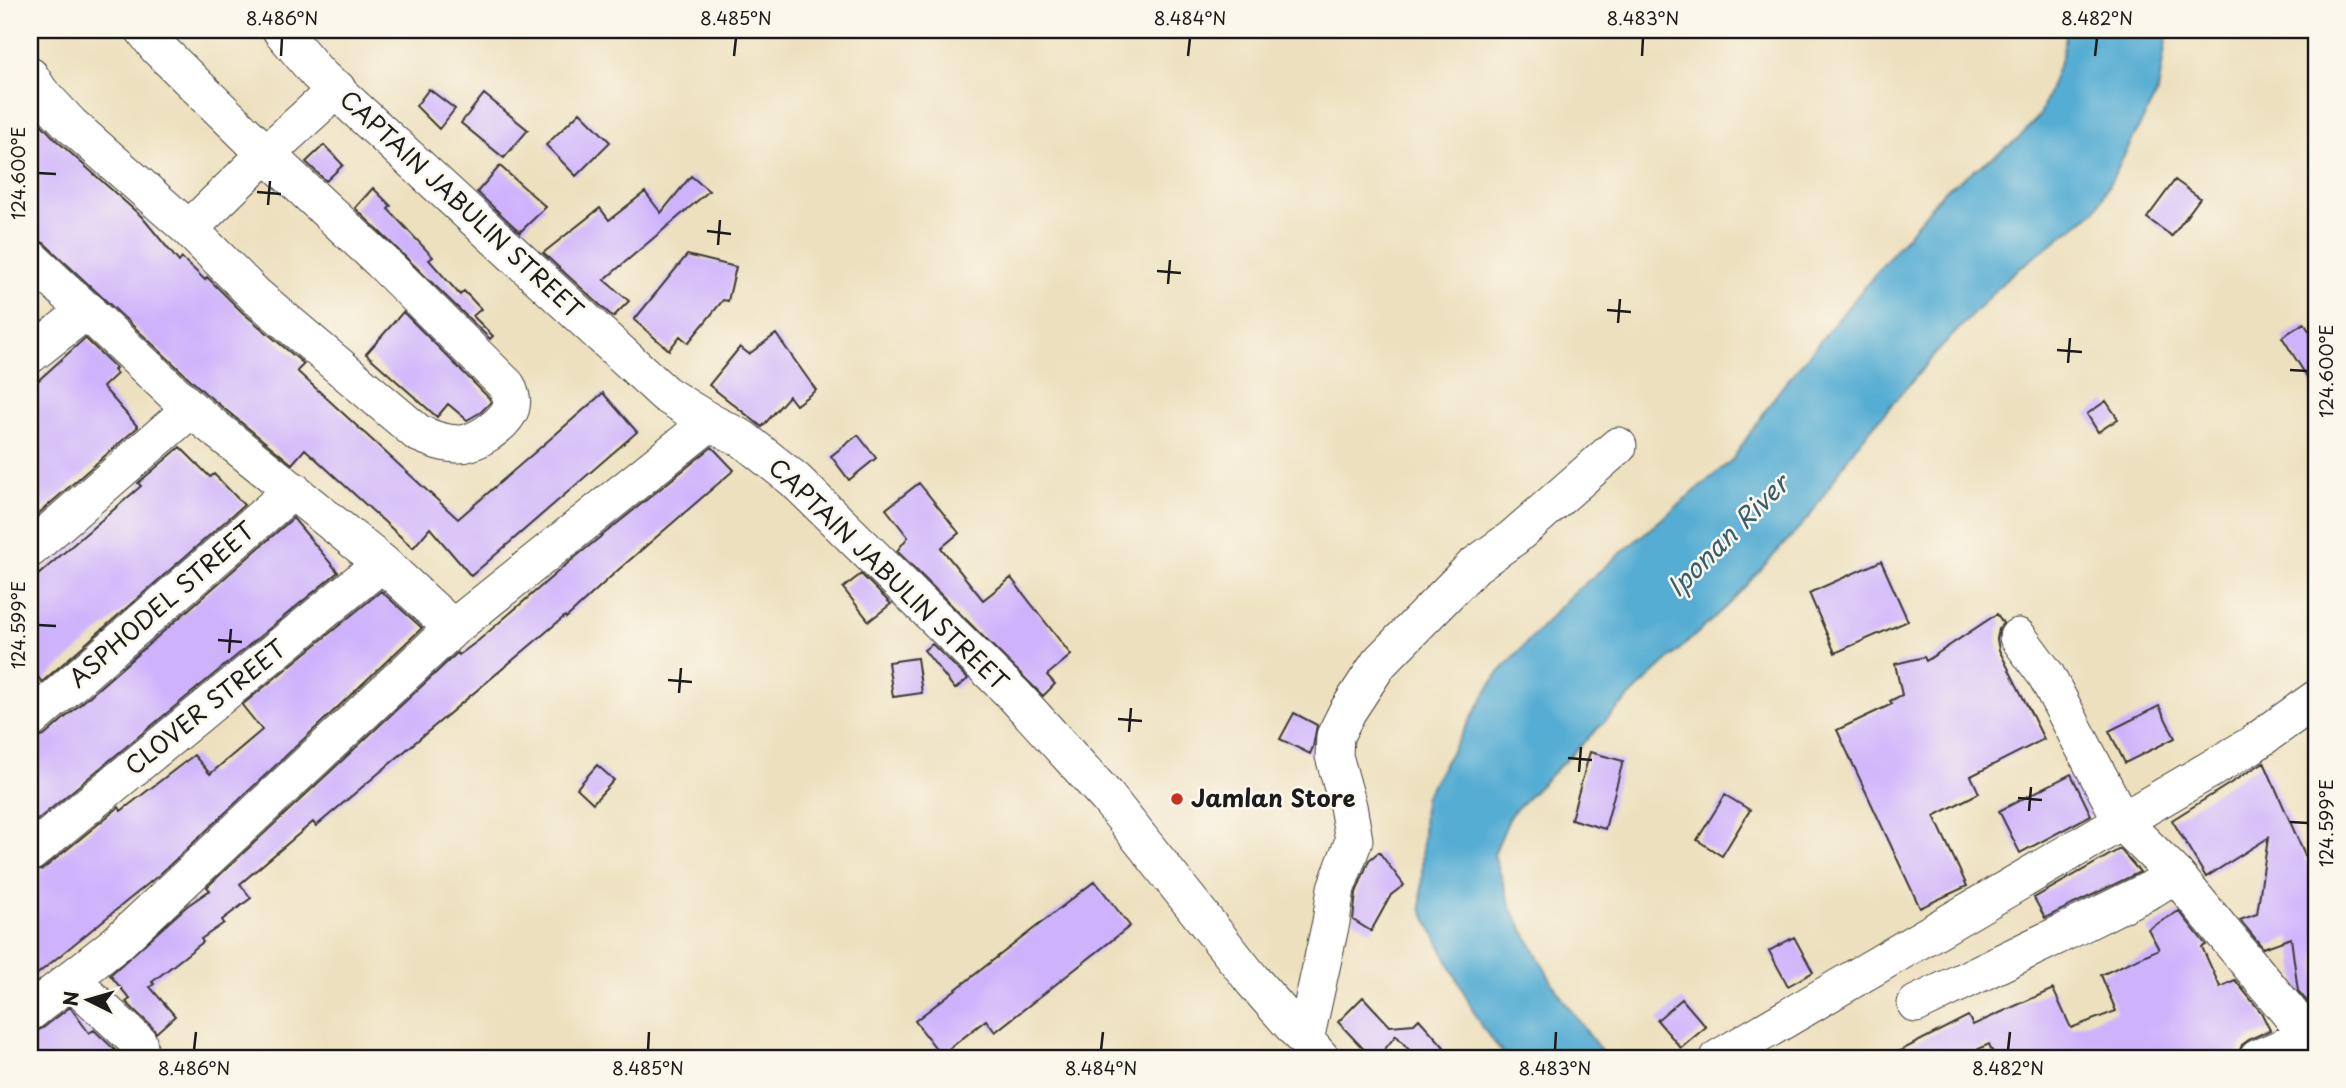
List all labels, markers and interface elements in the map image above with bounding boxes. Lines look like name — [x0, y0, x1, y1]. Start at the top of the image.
text: 8.486°N — [246, 4, 318, 31]
text: 8.485°N — [700, 4, 772, 31]
text: 8.484°N — [1154, 4, 1226, 31]
text: 8.483°N — [1607, 4, 1679, 31]
text: 8.482°N — [2061, 4, 2133, 31]
street label: CAPTAIN JABULIN STREET — [332, 81, 593, 327]
text: 124.600°E — [4, 126, 31, 220]
text: 124.600°E — [2312, 324, 2339, 418]
street label: CAPTAIN JABULIN STREET — [761, 449, 1018, 699]
water label: Iponan River — [1657, 463, 1799, 605]
street label: ASPHODEL STREET — [60, 512, 262, 695]
text: 124.599°E — [4, 581, 31, 669]
street label: CLOVER STREET — [116, 630, 293, 783]
place label: Jamlan Store — [1191, 779, 1356, 815]
text: 124.599°E — [2312, 779, 2339, 867]
marker: Jamlan Store — [1169, 791, 1185, 807]
north arrow — [52, 965, 122, 1036]
text: N — [55, 990, 85, 1007]
text: 8.486°N — [158, 1054, 230, 1081]
text: 8.485°N — [612, 1054, 684, 1081]
text: 8.484°N — [1065, 1054, 1137, 1081]
text: 8.483°N — [1519, 1054, 1591, 1081]
text: 8.482°N — [1972, 1054, 2044, 1081]

